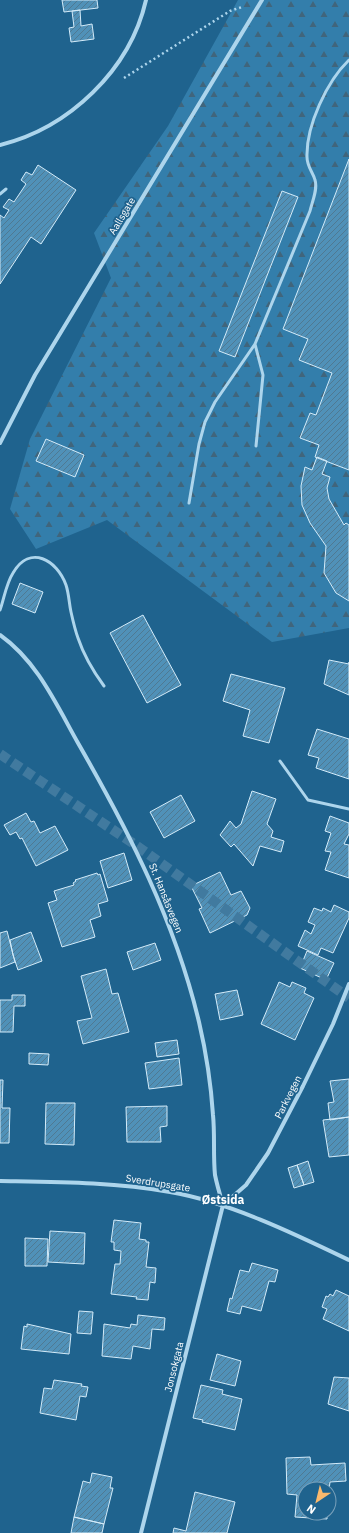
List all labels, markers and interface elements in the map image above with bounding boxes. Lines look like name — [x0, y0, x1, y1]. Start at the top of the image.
street label: Aallsgate — [106, 194, 139, 237]
street label: St. Hansåsvegen — [146, 861, 186, 935]
street label: Parkvegen — [272, 1073, 304, 1121]
street label: Sverdrupsgate — [125, 1171, 192, 1195]
district label: Østsida — [202, 1192, 245, 1207]
street label: Jonsokgata — [161, 1340, 187, 1394]
north arrow — [297, 1481, 337, 1521]
text: N — [304, 1501, 319, 1517]

